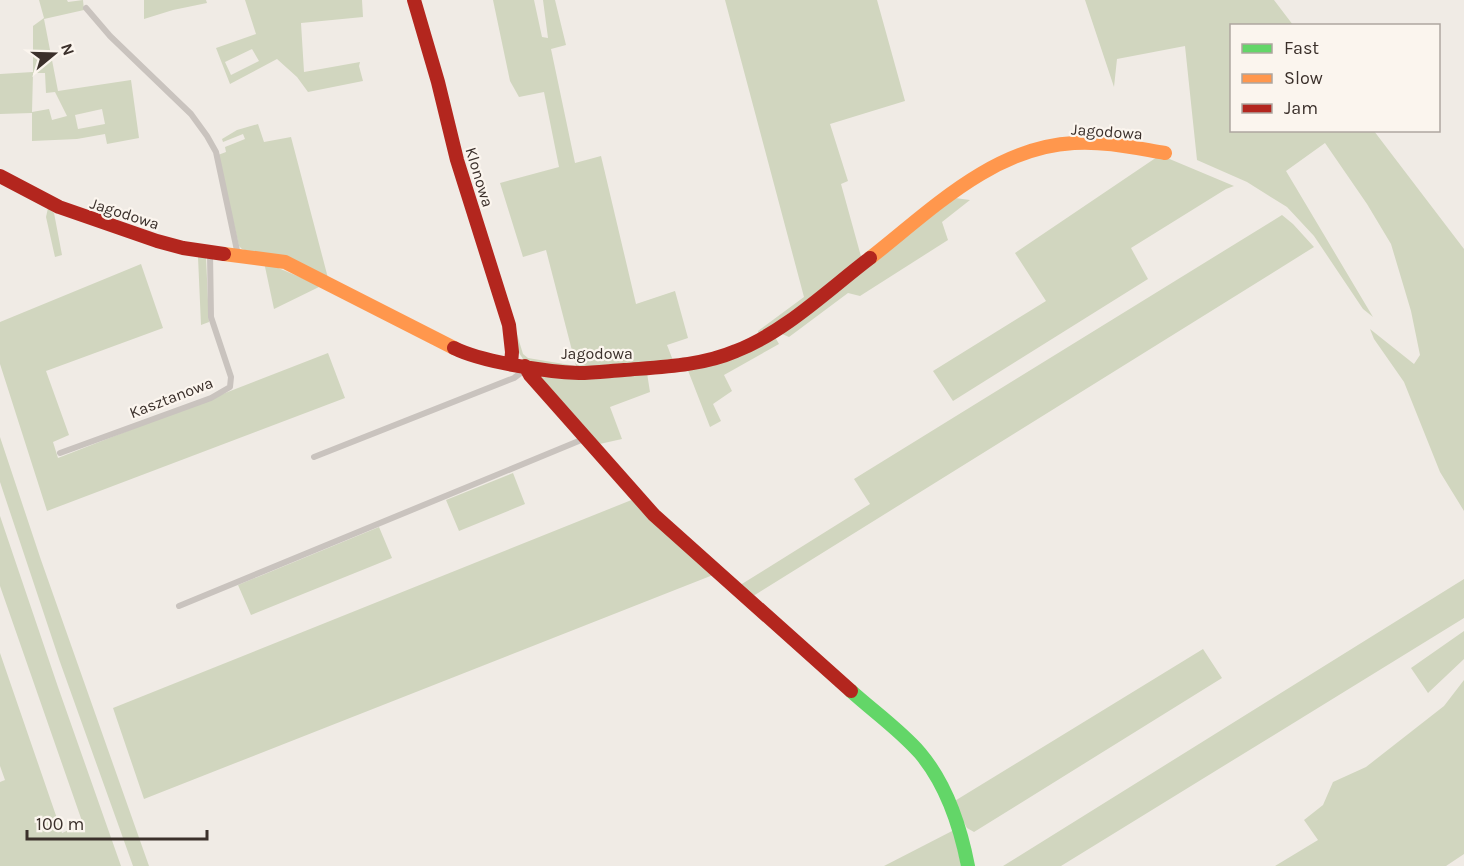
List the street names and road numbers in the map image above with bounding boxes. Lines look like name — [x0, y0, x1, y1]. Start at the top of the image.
street label: Jagodowa — [1071, 120, 1143, 143]
street label: Klonowa — [461, 145, 498, 209]
street label: Jagodowa — [88, 193, 162, 234]
street label: Jagodowa — [561, 344, 633, 363]
street label: Kasztanowa — [127, 373, 216, 422]

